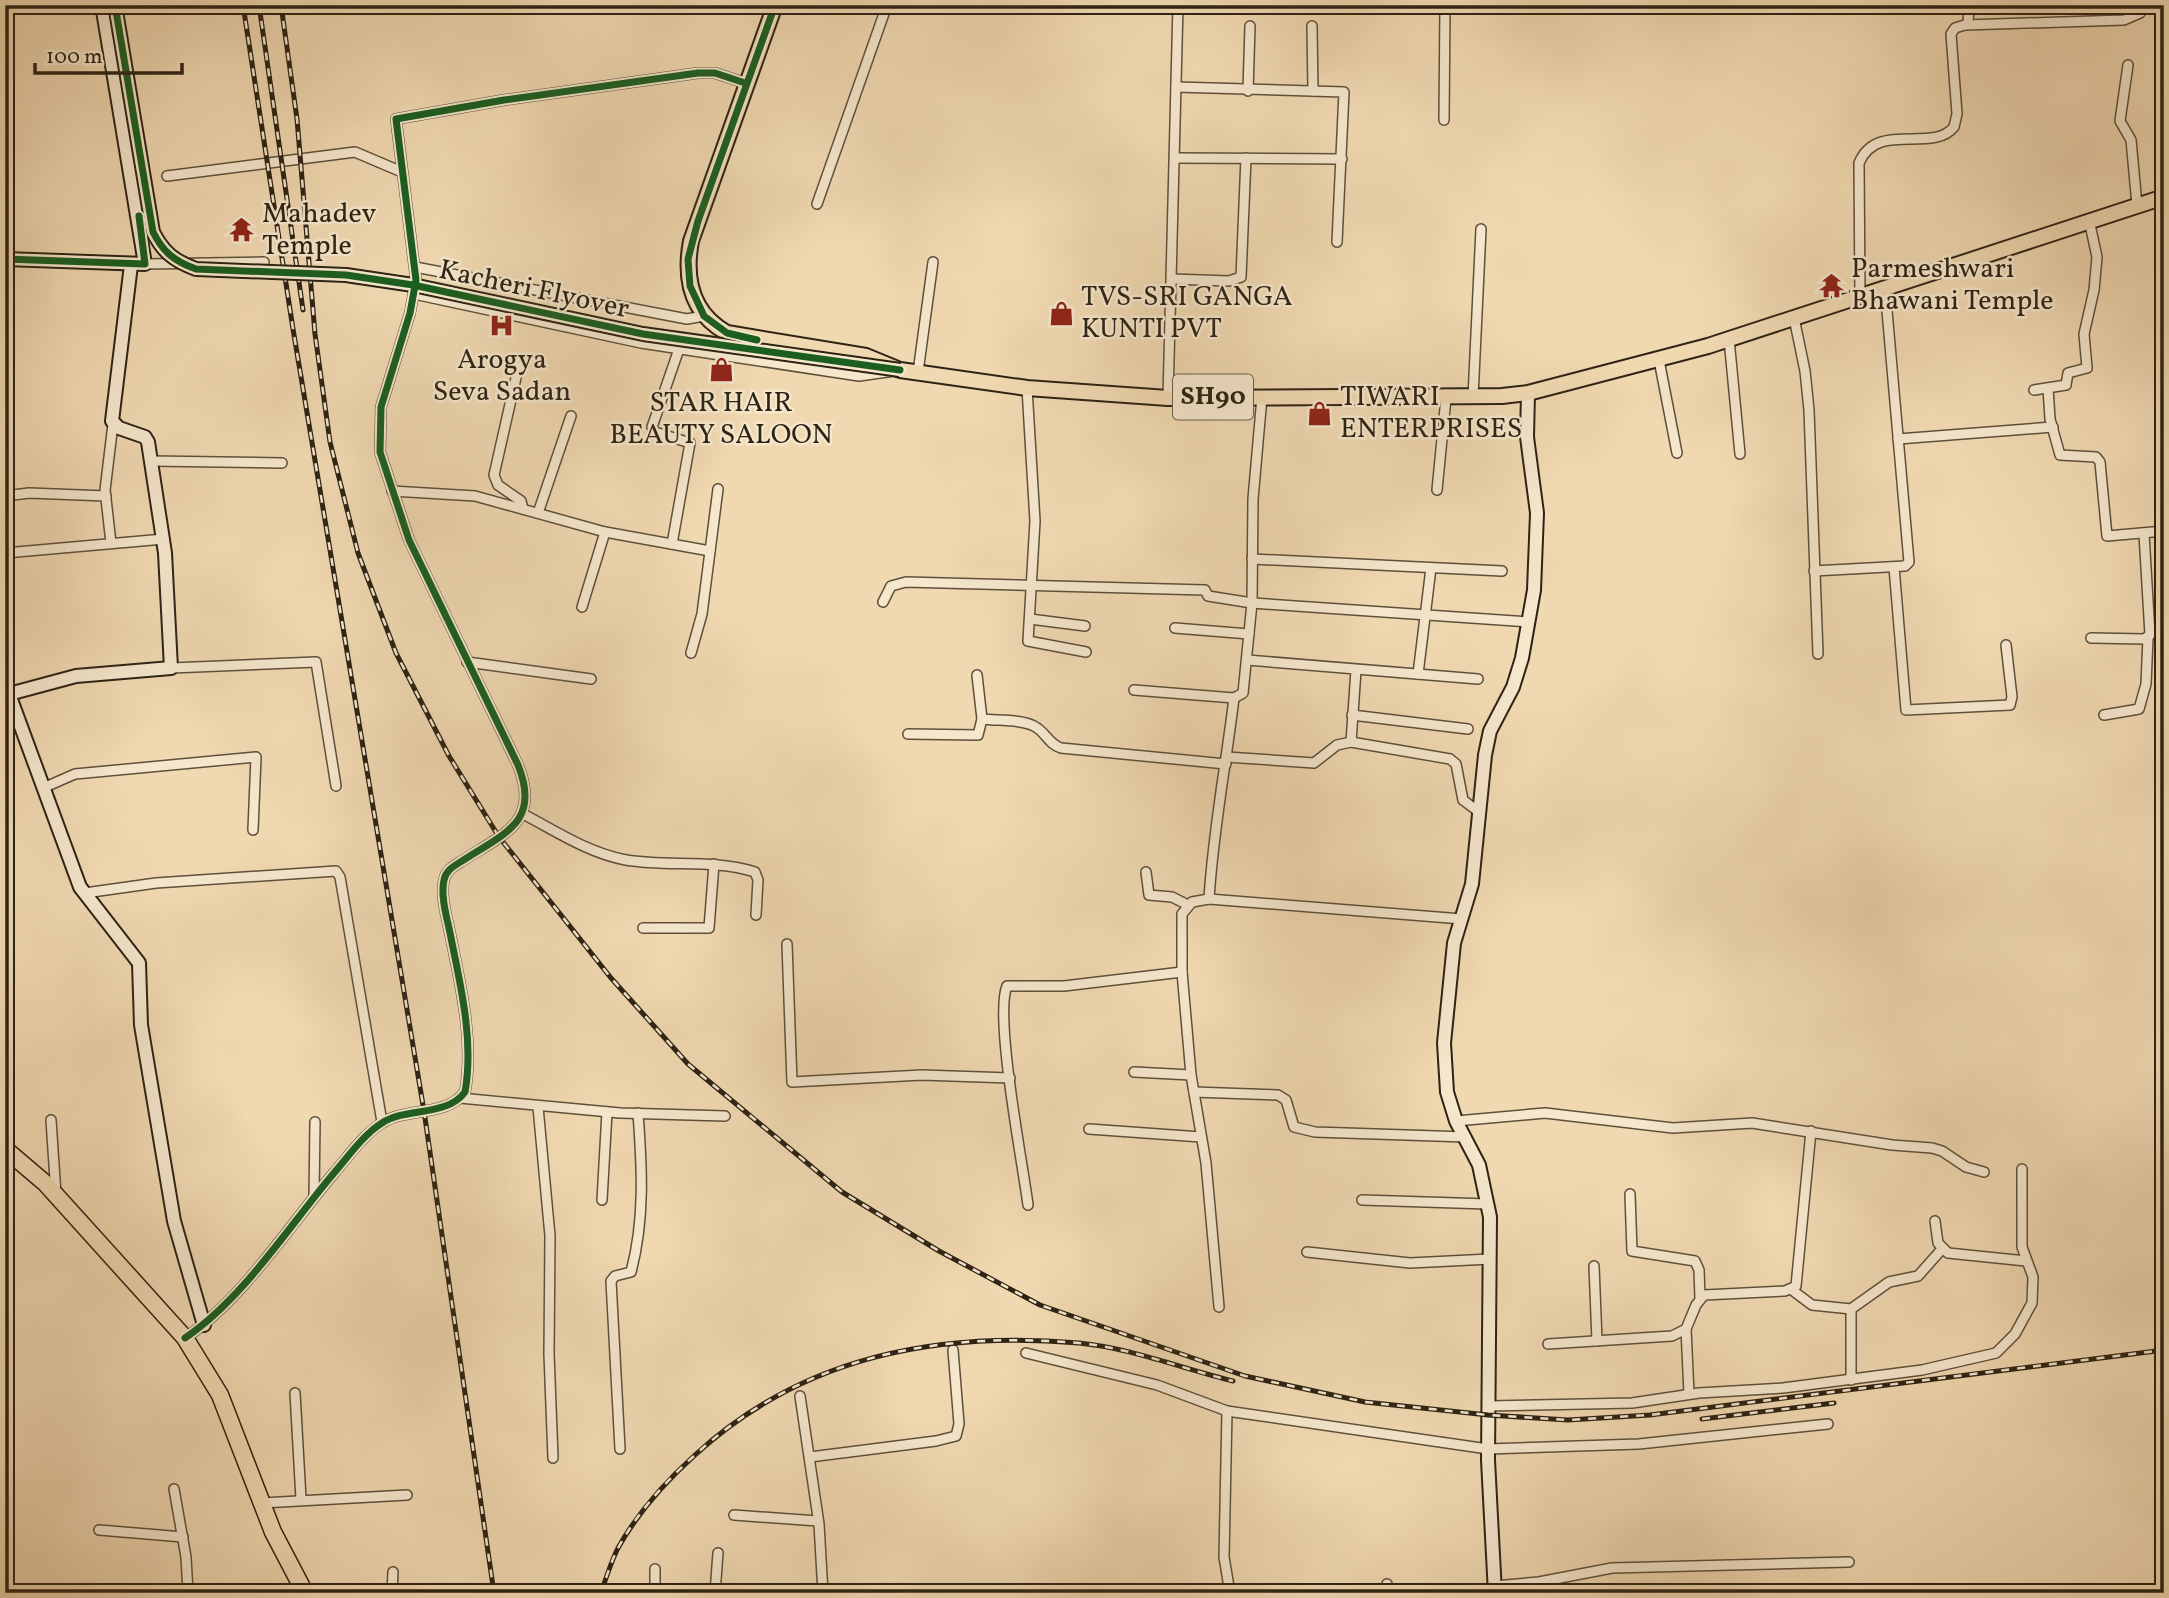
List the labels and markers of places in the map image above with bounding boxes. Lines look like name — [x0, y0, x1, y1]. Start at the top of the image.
place label: Mahadev Temple — [262, 195, 376, 266]
temple icon: Mahadev Temple — [228, 216, 256, 244]
place label: Parmeshwari Bhawani Temple — [1851, 250, 2054, 321]
temple icon: Parmeshwari Bhawani Temple — [1817, 271, 1845, 299]
place label: TVS-SRI GANGA KUNTI PVT — [1081, 278, 1293, 349]
shop icon: TVS-SRI GANGA KUNTI PVT — [1047, 299, 1075, 327]
hospital icon: Arogya Seva Sadan — [488, 312, 516, 340]
place label: Arogya Seva Sadan — [433, 341, 571, 412]
shop icon: STAR HAIR BEAUTY SALOON — [707, 355, 735, 383]
place label: TIWARI ENTERPRISES — [1340, 378, 1522, 449]
place label: STAR HAIR BEAUTY SALOON — [610, 384, 832, 455]
shop icon: TIWARI ENTERPRISES — [1306, 399, 1334, 427]

